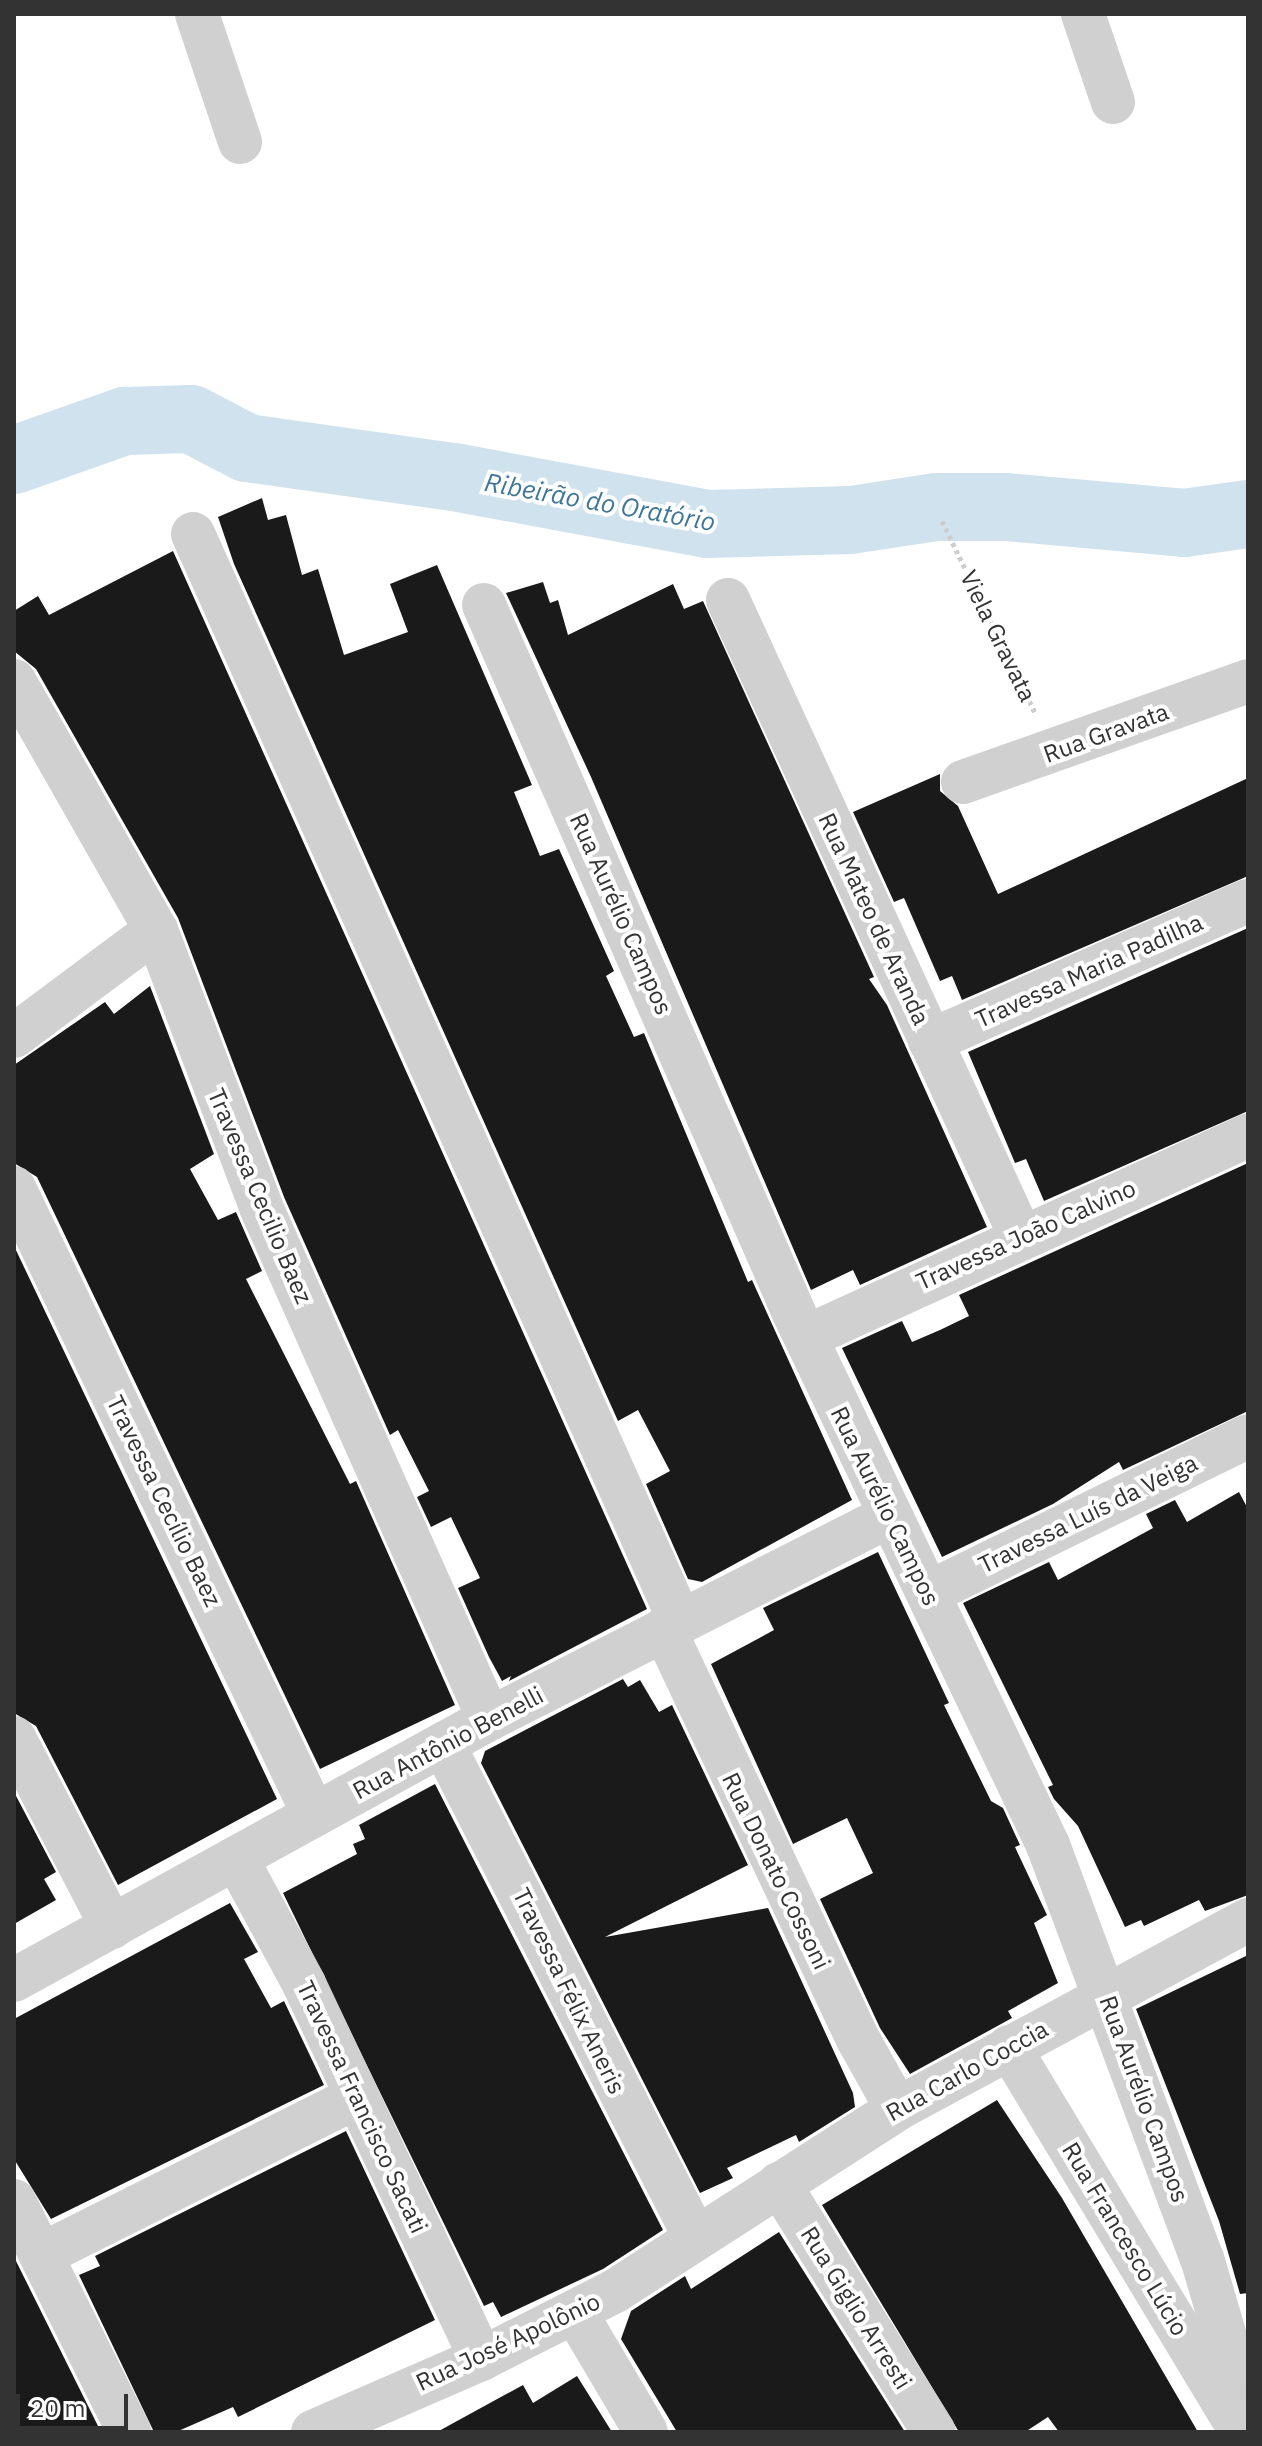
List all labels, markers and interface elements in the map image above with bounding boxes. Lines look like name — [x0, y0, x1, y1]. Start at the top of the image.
water label: Ribeirão do Oratório — [482, 466, 718, 538]
street label: Viela Gravata — [954, 566, 1042, 706]
street label: Rua Gravata — [1039, 697, 1173, 769]
street label: Rua Mateo de Aranda — [812, 808, 936, 1030]
street label: Rua Aurélio Campos — [564, 809, 678, 1019]
street label: Travessa Maria Padilha — [971, 908, 1207, 1034]
street label: Travessa Cecilio Baez — [202, 1084, 318, 1308]
street label: Travessa João Calvino — [912, 1174, 1140, 1296]
street label: Travessa Cecílio Baez — [100, 1391, 228, 1611]
street label: Rua Aurélio Campos — [824, 1402, 946, 1610]
street label: Travessa Luís da Veiga — [974, 1448, 1202, 1580]
street label: Rua Antônio Benelli — [348, 1681, 548, 1805]
street label: Rua Donato Cossoni — [716, 1768, 836, 1974]
street label: Travessa Félix Aneris — [507, 1883, 631, 2099]
street label: Travessa Francisco Sacati — [291, 1976, 433, 2238]
street label: Rua Aurélio Campos — [1093, 1992, 1195, 2206]
street label: Rua Carlo Coccia — [881, 2015, 1053, 2127]
street label: Rua Francesco Lúcio — [1056, 2137, 1194, 2341]
street label: Rua Giglio Arresti — [794, 2221, 918, 2395]
street label: Rua José Apolônio — [412, 2287, 604, 2397]
scale bar — [20, 2378, 132, 2428]
text: 20 m — [30, 2392, 85, 2424]

